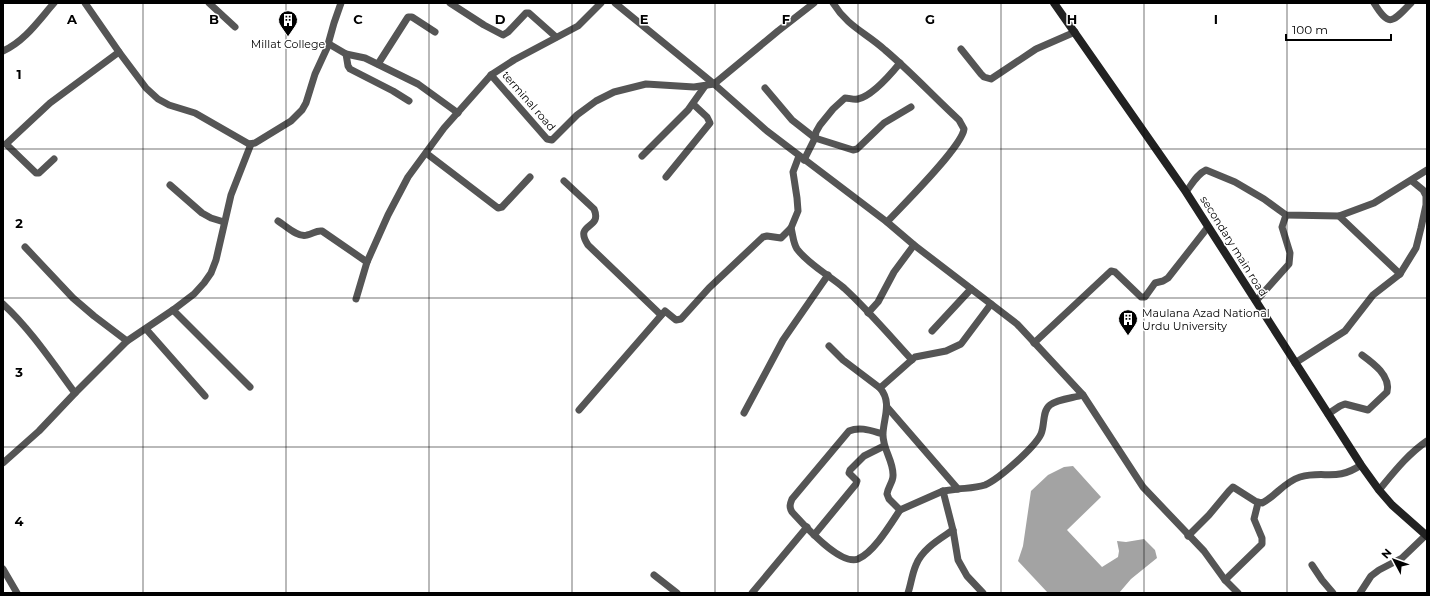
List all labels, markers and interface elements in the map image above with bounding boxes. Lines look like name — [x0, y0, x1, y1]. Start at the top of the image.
building icon: Millat College — [277, 9, 299, 37]
text: A — [66, 11, 78, 27]
text: B — [209, 11, 219, 27]
text: C — [353, 11, 363, 27]
text: D — [495, 11, 506, 27]
text: E — [640, 11, 649, 27]
text: F — [782, 11, 790, 27]
text: G — [925, 11, 935, 27]
text: H — [1067, 11, 1077, 27]
text: I — [1214, 11, 1218, 27]
scale bar — [1286, 16, 1391, 42]
text: 100 m — [1292, 22, 1328, 37]
place label: Millat College — [251, 37, 326, 51]
text: 1 — [16, 66, 22, 82]
street label: terminal road — [499, 68, 559, 134]
street label: secondary main road — [1197, 193, 1271, 299]
text: 2 — [15, 215, 23, 231]
place label: Maulana Azad National Urdu University — [1142, 306, 1270, 333]
building icon: Maulana Azad National Urdu University — [1117, 308, 1139, 336]
text: 3 — [14, 364, 23, 380]
text: 4 — [15, 513, 24, 529]
north arrow — [1374, 540, 1414, 580]
text: N — [1378, 545, 1395, 561]

